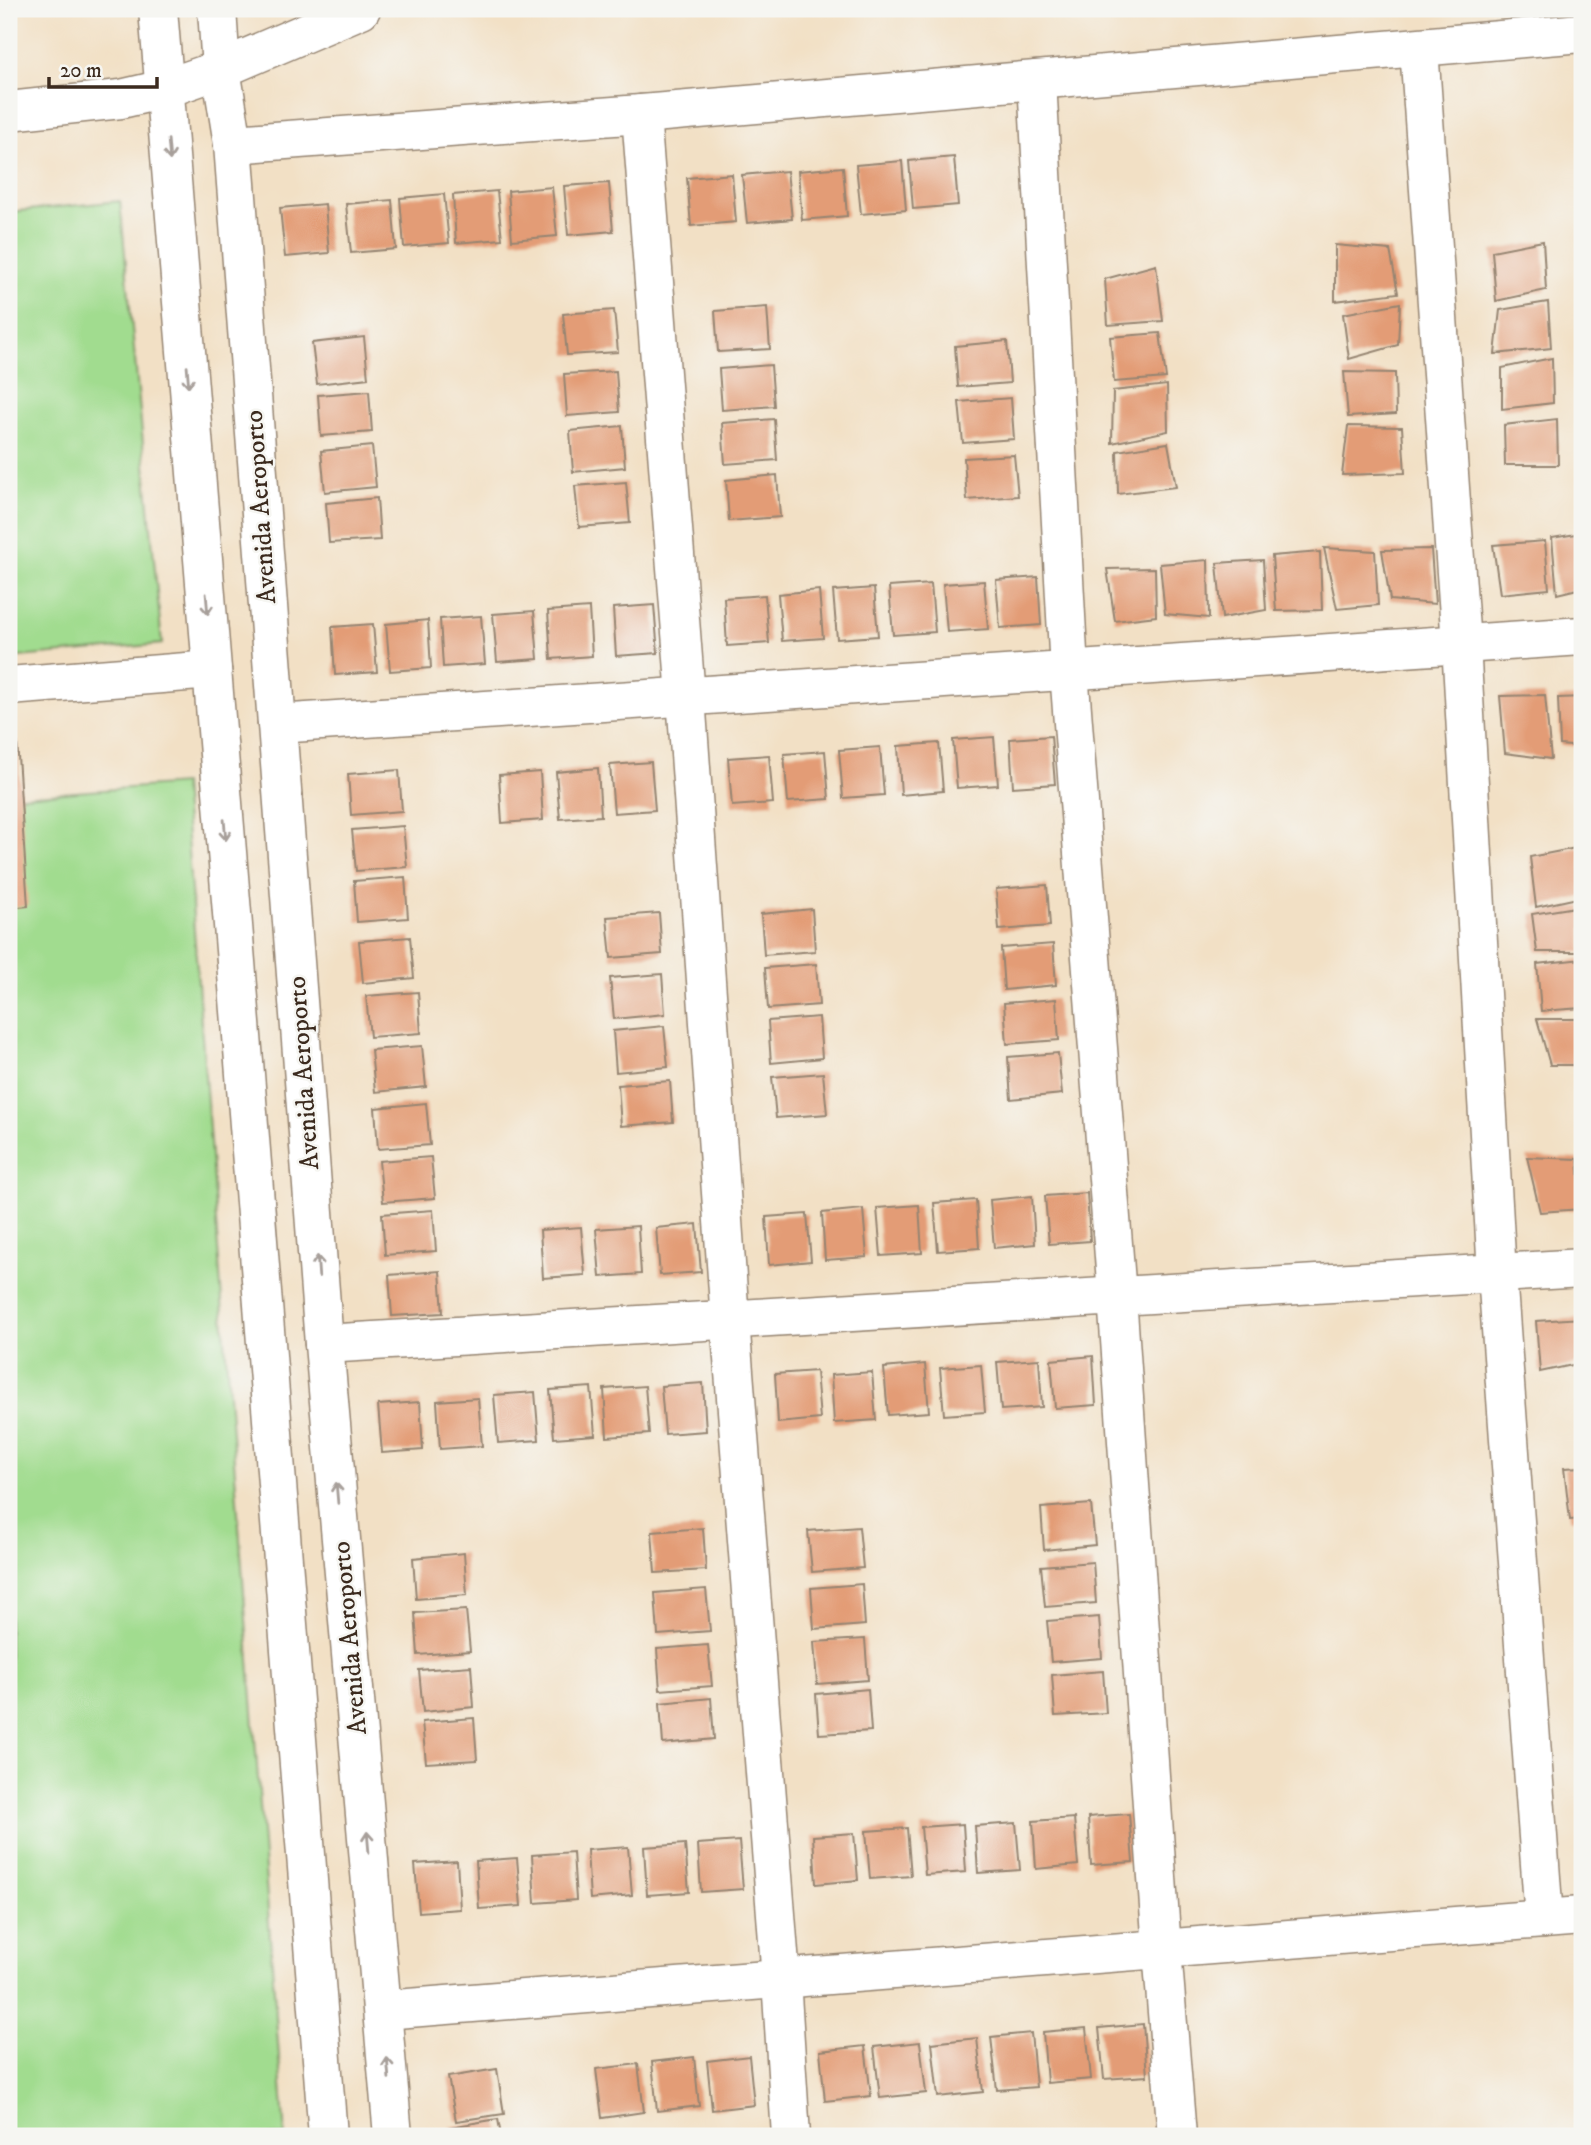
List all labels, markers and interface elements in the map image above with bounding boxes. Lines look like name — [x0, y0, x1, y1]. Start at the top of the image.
scale bar — [49, 46, 158, 90]
text: 20 m — [60, 58, 102, 84]
one-way arrow — [163, 138, 176, 161]
one-way arrow — [182, 365, 195, 388]
street label: Avenida Aeroporto — [238, 409, 284, 605]
one-way arrow — [201, 592, 214, 614]
one-way arrow — [219, 818, 232, 841]
street label: Avenida Aeroporto — [281, 975, 327, 1171]
one-way arrow — [311, 1255, 324, 1278]
one-way arrow — [330, 1482, 343, 1505]
street label: Avenida Aeroporto — [325, 1540, 375, 1736]
one-way arrow — [361, 1831, 374, 1853]
one-way arrow — [381, 2057, 394, 2080]

